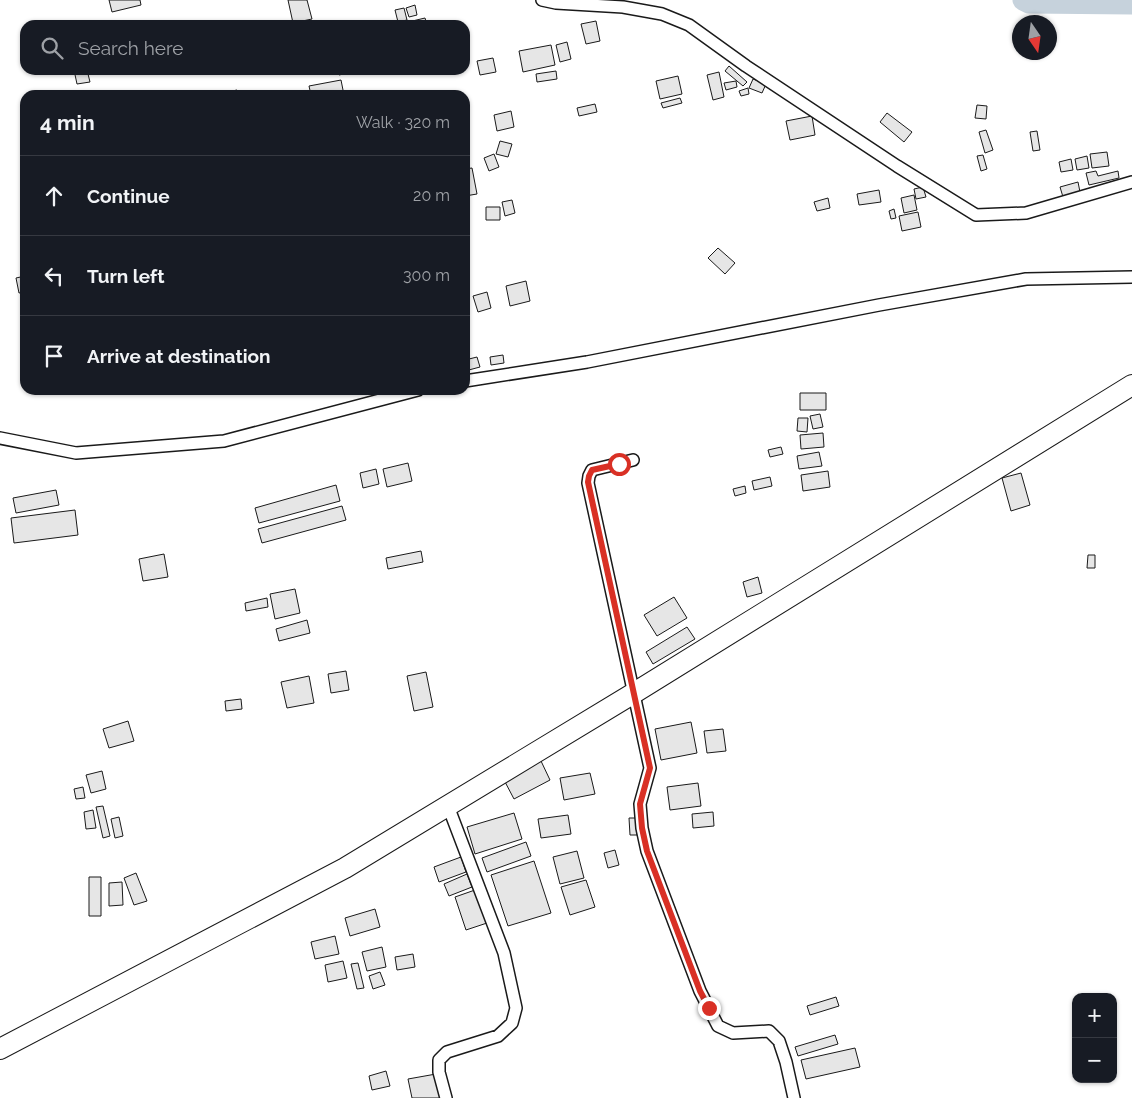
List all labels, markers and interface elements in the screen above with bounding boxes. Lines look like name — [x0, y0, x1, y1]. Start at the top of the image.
north arrow — [1012, 15, 1057, 60]
search box — [20, 20, 470, 75]
icon: search — [38, 34, 66, 62]
text: Search here — [78, 37, 184, 59]
text: 4 min — [40, 110, 95, 135]
text: Walk · 320 m — [356, 113, 450, 132]
icon: ahead — [40, 182, 68, 210]
text: Continue — [87, 185, 170, 207]
text: 20 m — [413, 186, 450, 205]
icon: left — [40, 262, 68, 290]
text: Turn left — [87, 265, 164, 287]
text: 300 m — [403, 266, 450, 285]
icon: arrive — [40, 342, 68, 370]
text: Arrive at destination — [87, 345, 271, 367]
route start — [608, 453, 631, 476]
map controls — [1072, 993, 1117, 1083]
button: + — [1072, 993, 1117, 1038]
route end — [698, 997, 721, 1020]
button: − — [1072, 1038, 1117, 1083]

